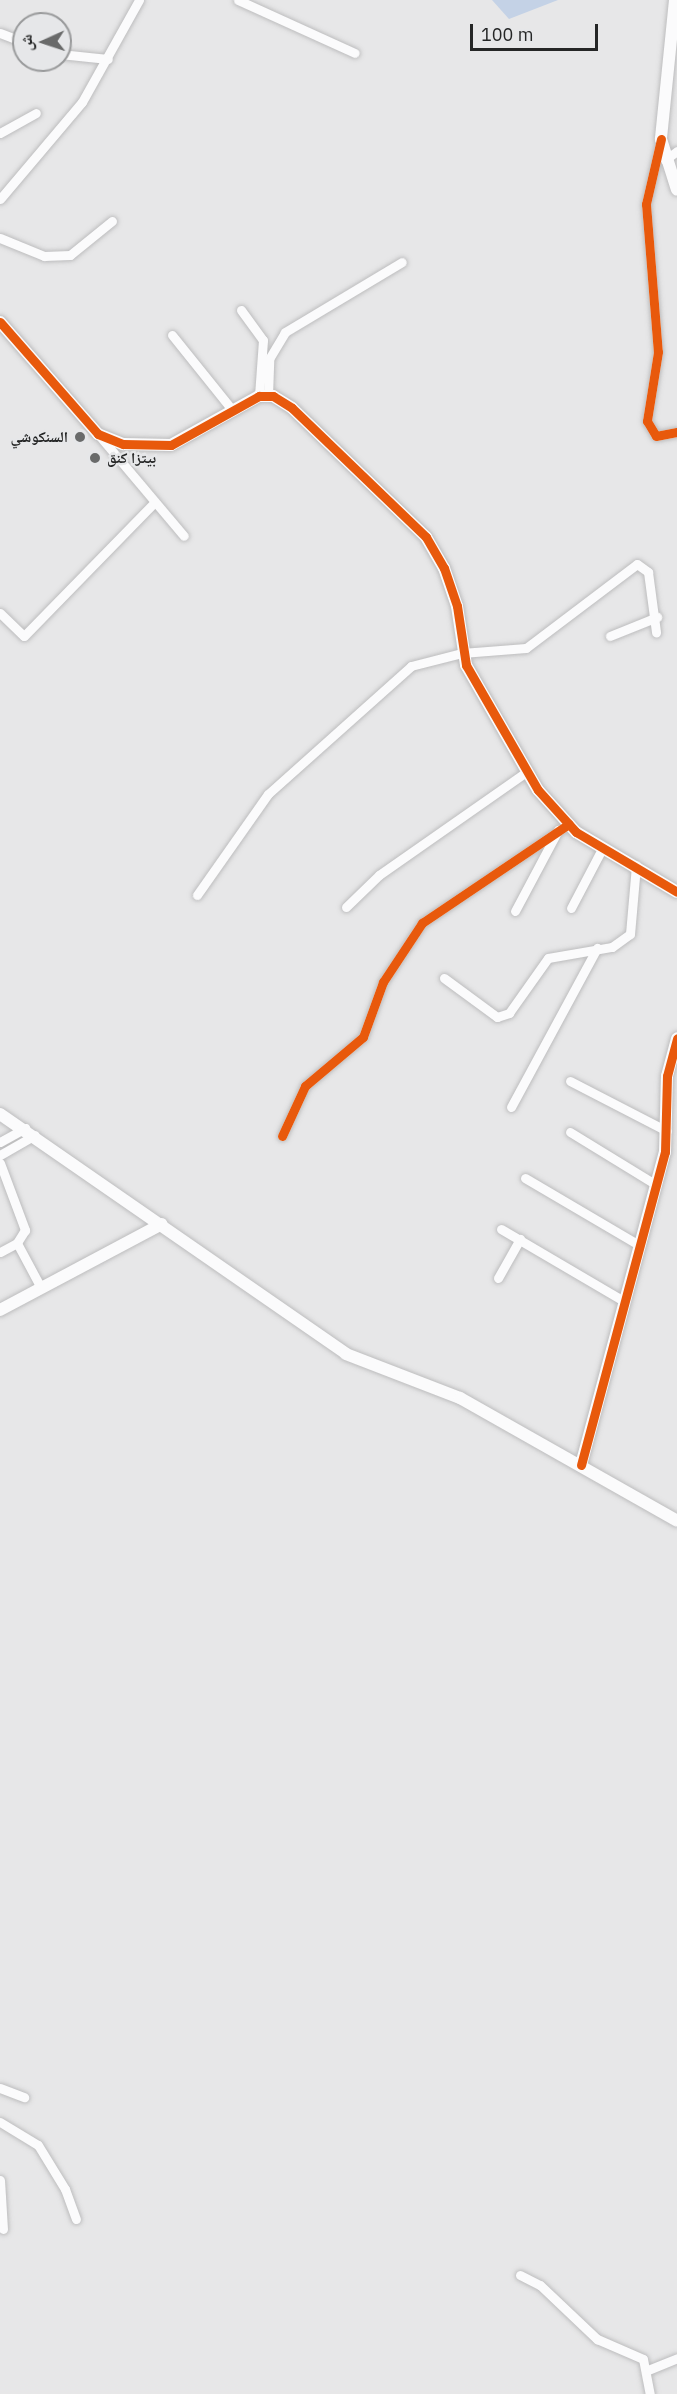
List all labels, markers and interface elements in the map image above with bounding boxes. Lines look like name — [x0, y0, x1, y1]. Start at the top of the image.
north arrow — [12, 12, 72, 72]
scale bar — [473, 12, 600, 50]
text: 100 m — [481, 23, 533, 46]
text: ش — [16, 34, 36, 52]
place label: السنكوشي — [10, 428, 68, 446]
marker: السنكوشي — [73, 430, 87, 444]
place label: بيتزا كنق — [107, 449, 156, 467]
marker: بيتزا كنق — [88, 451, 102, 465]

